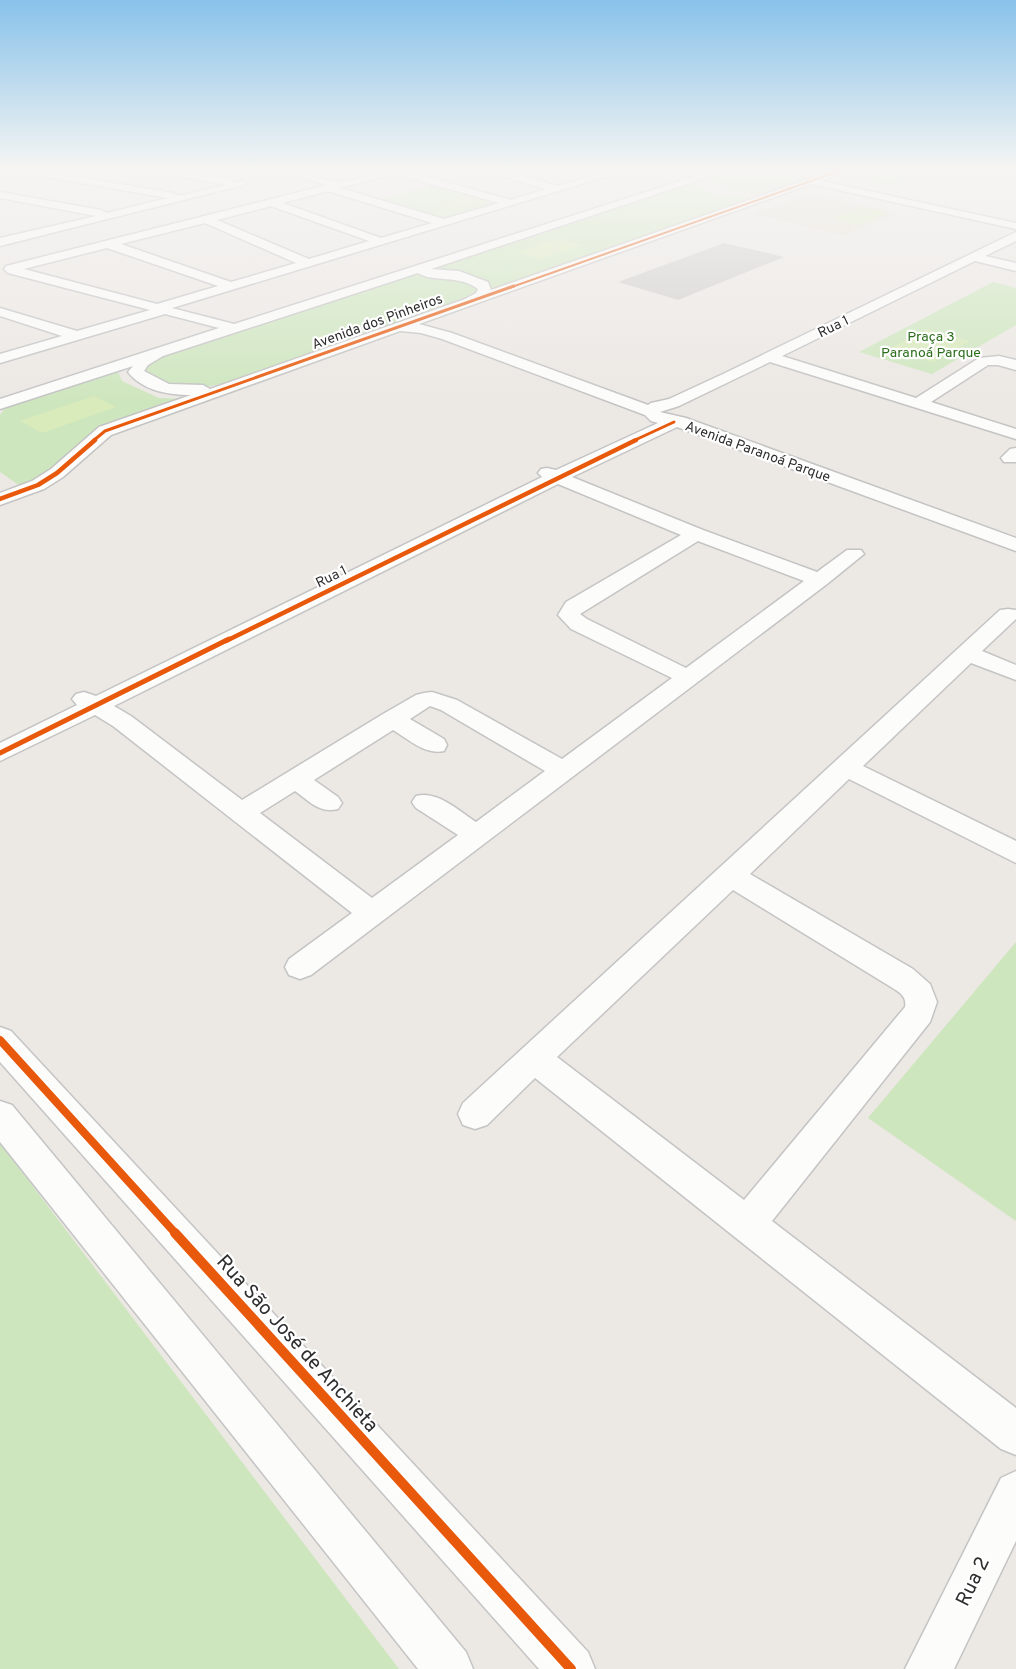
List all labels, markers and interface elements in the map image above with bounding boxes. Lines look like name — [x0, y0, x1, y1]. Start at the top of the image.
street label: Avenida dos Pinheiros — [310, 291, 445, 354]
street label: Rua 1 — [815, 312, 852, 342]
park label: Praça 3 Paranoá Parque — [881, 329, 981, 362]
street label: Avenida Paranoá Parque — [683, 418, 832, 487]
street label: Rua 1 — [313, 562, 350, 592]
street label: Rua São José de Anchieta — [210, 1250, 383, 1439]
street label: Rua 2 — [951, 1553, 997, 1611]

